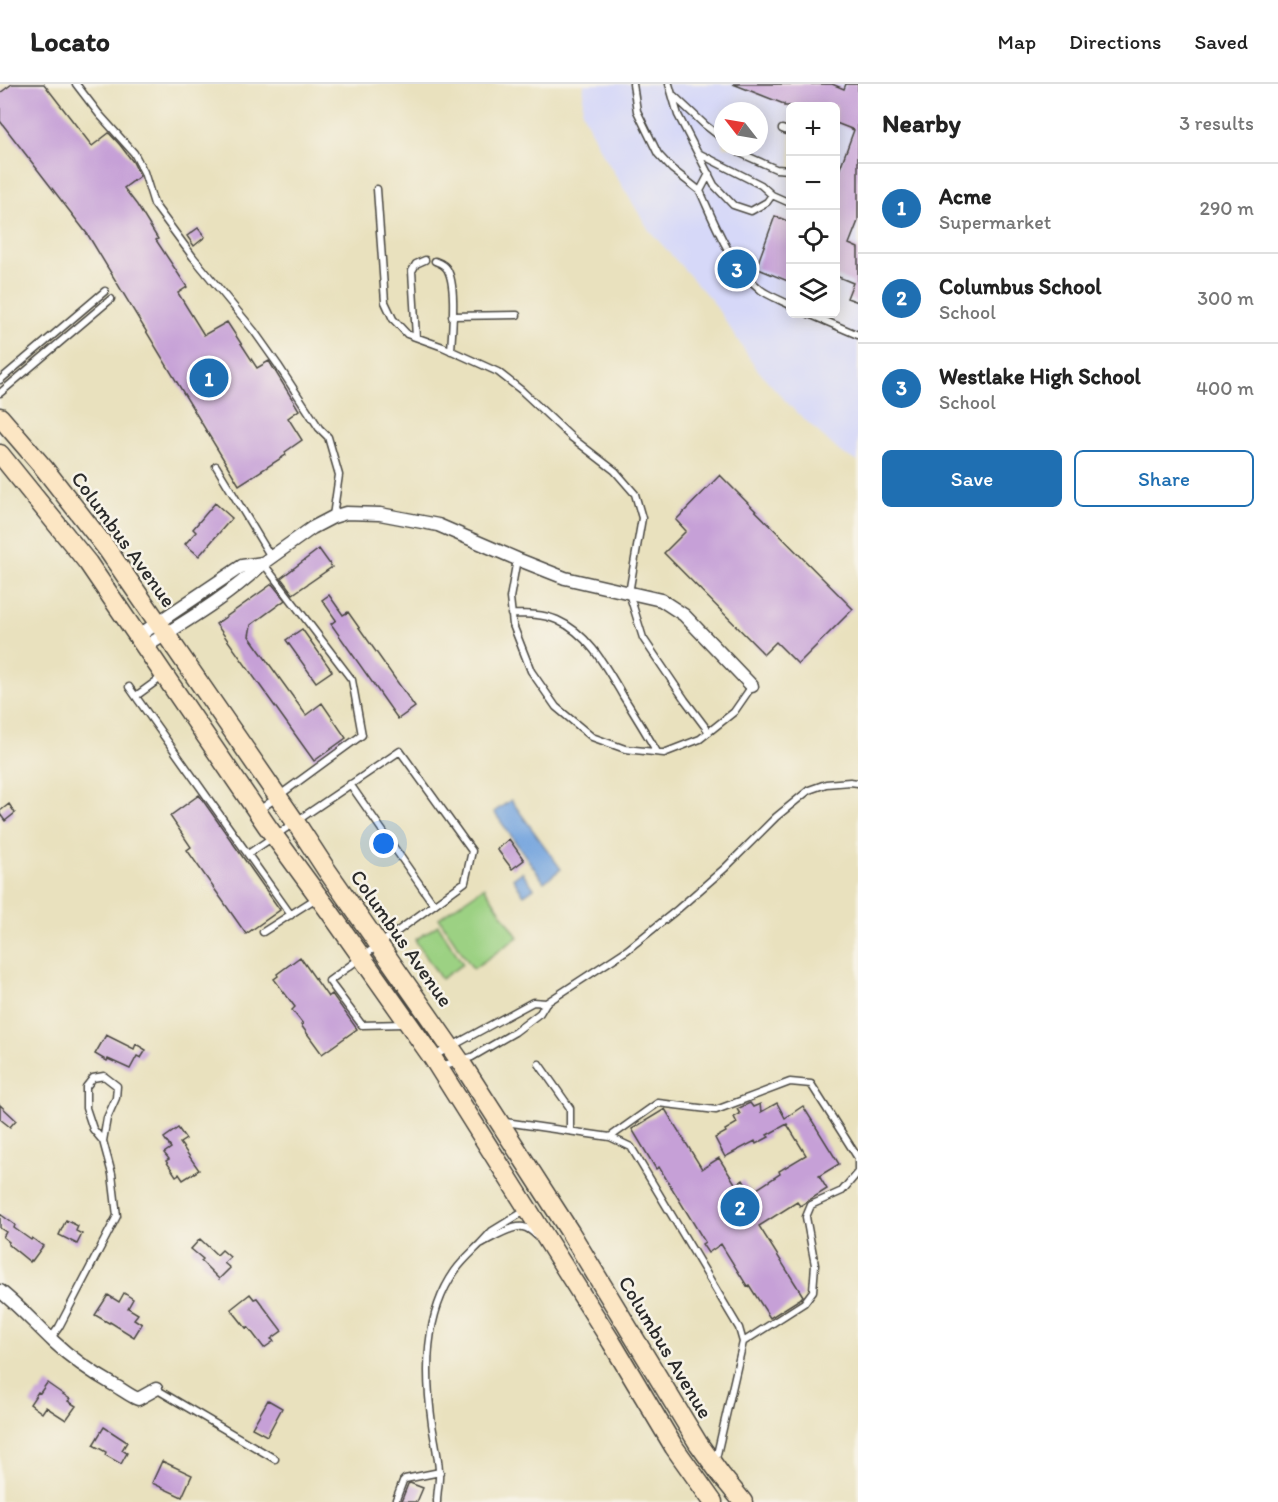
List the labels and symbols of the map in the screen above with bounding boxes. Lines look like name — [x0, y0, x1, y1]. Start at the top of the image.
north arrow — [714, 102, 768, 156]
pin: 3 — [718, 246, 756, 291]
pin: 1 — [190, 356, 228, 400]
street label: Columbus Avenue — [66, 466, 182, 612]
your location — [369, 829, 398, 858]
street label: Columbus Avenue — [345, 864, 459, 1012]
pin: 2 — [720, 1184, 760, 1230]
street label: Columbus Avenue — [614, 1271, 718, 1423]

